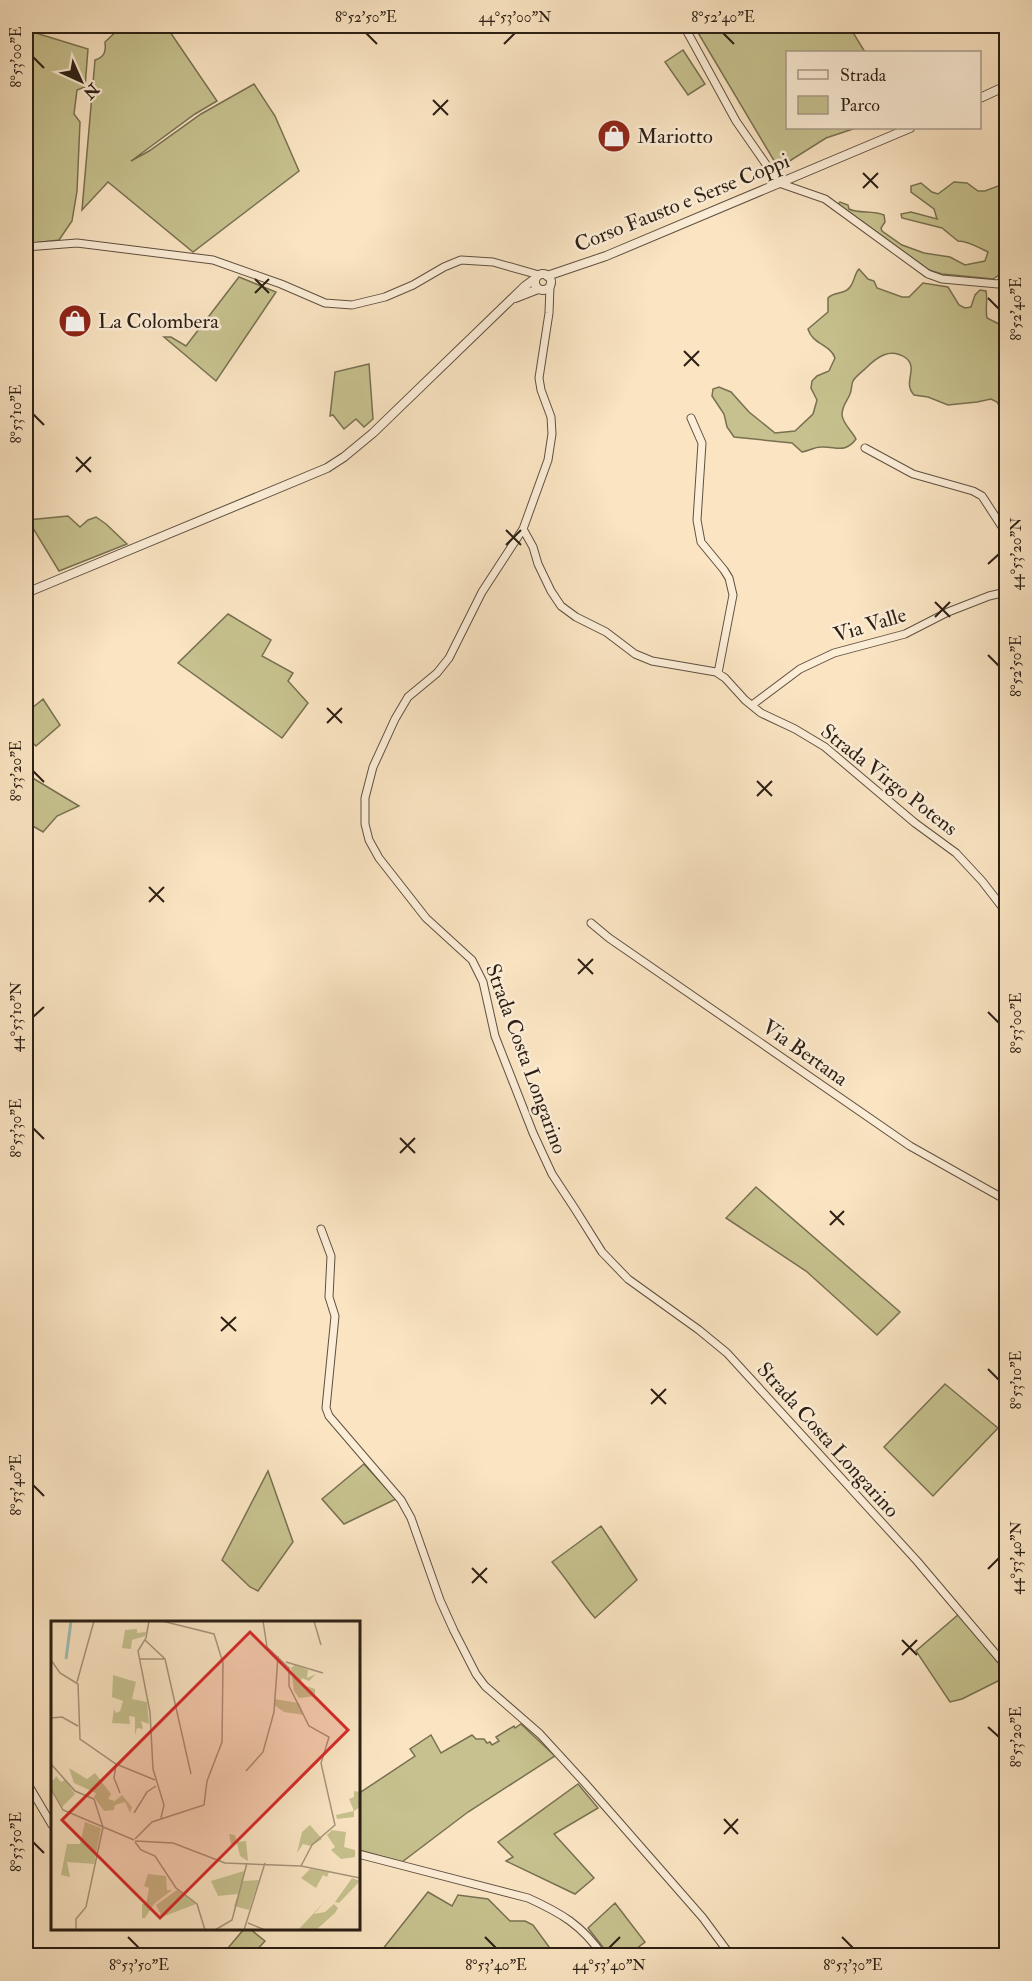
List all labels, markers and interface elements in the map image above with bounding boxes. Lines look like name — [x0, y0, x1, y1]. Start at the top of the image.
text: 8°52'50"E — [335, 8, 397, 27]
text: 44°53'00"N — [478, 8, 552, 27]
text: 8°52'40"E — [691, 8, 755, 27]
text: 8°53'00"E — [7, 26, 26, 88]
north arrow — [51, 51, 111, 111]
legend — [786, 51, 981, 129]
text: Strada — [840, 64, 887, 87]
text: N — [78, 78, 104, 104]
text: Parco — [840, 94, 880, 117]
shop icon: Mariotto — [596, 118, 632, 154]
place label: Mariotto — [637, 123, 713, 150]
street label: Corso Fausto e Serse Coppi — [570, 147, 794, 259]
text: 8°52'40"E — [1007, 277, 1026, 341]
shop icon: La Colombera — [57, 303, 93, 339]
place label: La Colombera — [98, 308, 219, 335]
text: 8°53'10"E — [7, 384, 26, 443]
text: 44°53'20"N — [1007, 517, 1026, 590]
street label: Via Valle — [830, 601, 910, 649]
text: 8°52'50"E — [1007, 635, 1026, 697]
street label: Strada Virgo Potens — [815, 718, 963, 842]
text: 8°53'20"E — [7, 740, 26, 802]
street label: Strada Costa Longarino — [479, 960, 573, 1158]
text: 44°53'10"N — [7, 981, 26, 1052]
text: 8°53'00"E — [1007, 992, 1026, 1054]
street label: Via Bertana — [757, 1014, 853, 1093]
text: 8°53'30"E — [7, 1098, 26, 1158]
text: 8°53'10"E — [1007, 1350, 1026, 1409]
street label: Strada Costa Longarino — [751, 1357, 905, 1523]
text: 8°53'40"E — [7, 1454, 26, 1516]
text: 44°53'40"N — [1007, 1521, 1026, 1595]
inset map — [51, 1621, 360, 1930]
text: 8°53'20"E — [1007, 1706, 1026, 1768]
text: 8°53'50"E — [7, 1812, 26, 1872]
text: 8°53'50"E — [109, 1956, 169, 1975]
text: 8°53'40"E — [465, 1956, 527, 1975]
text: 44°53'40"N — [572, 1956, 646, 1975]
text: 8°53'30"E — [823, 1956, 883, 1975]

